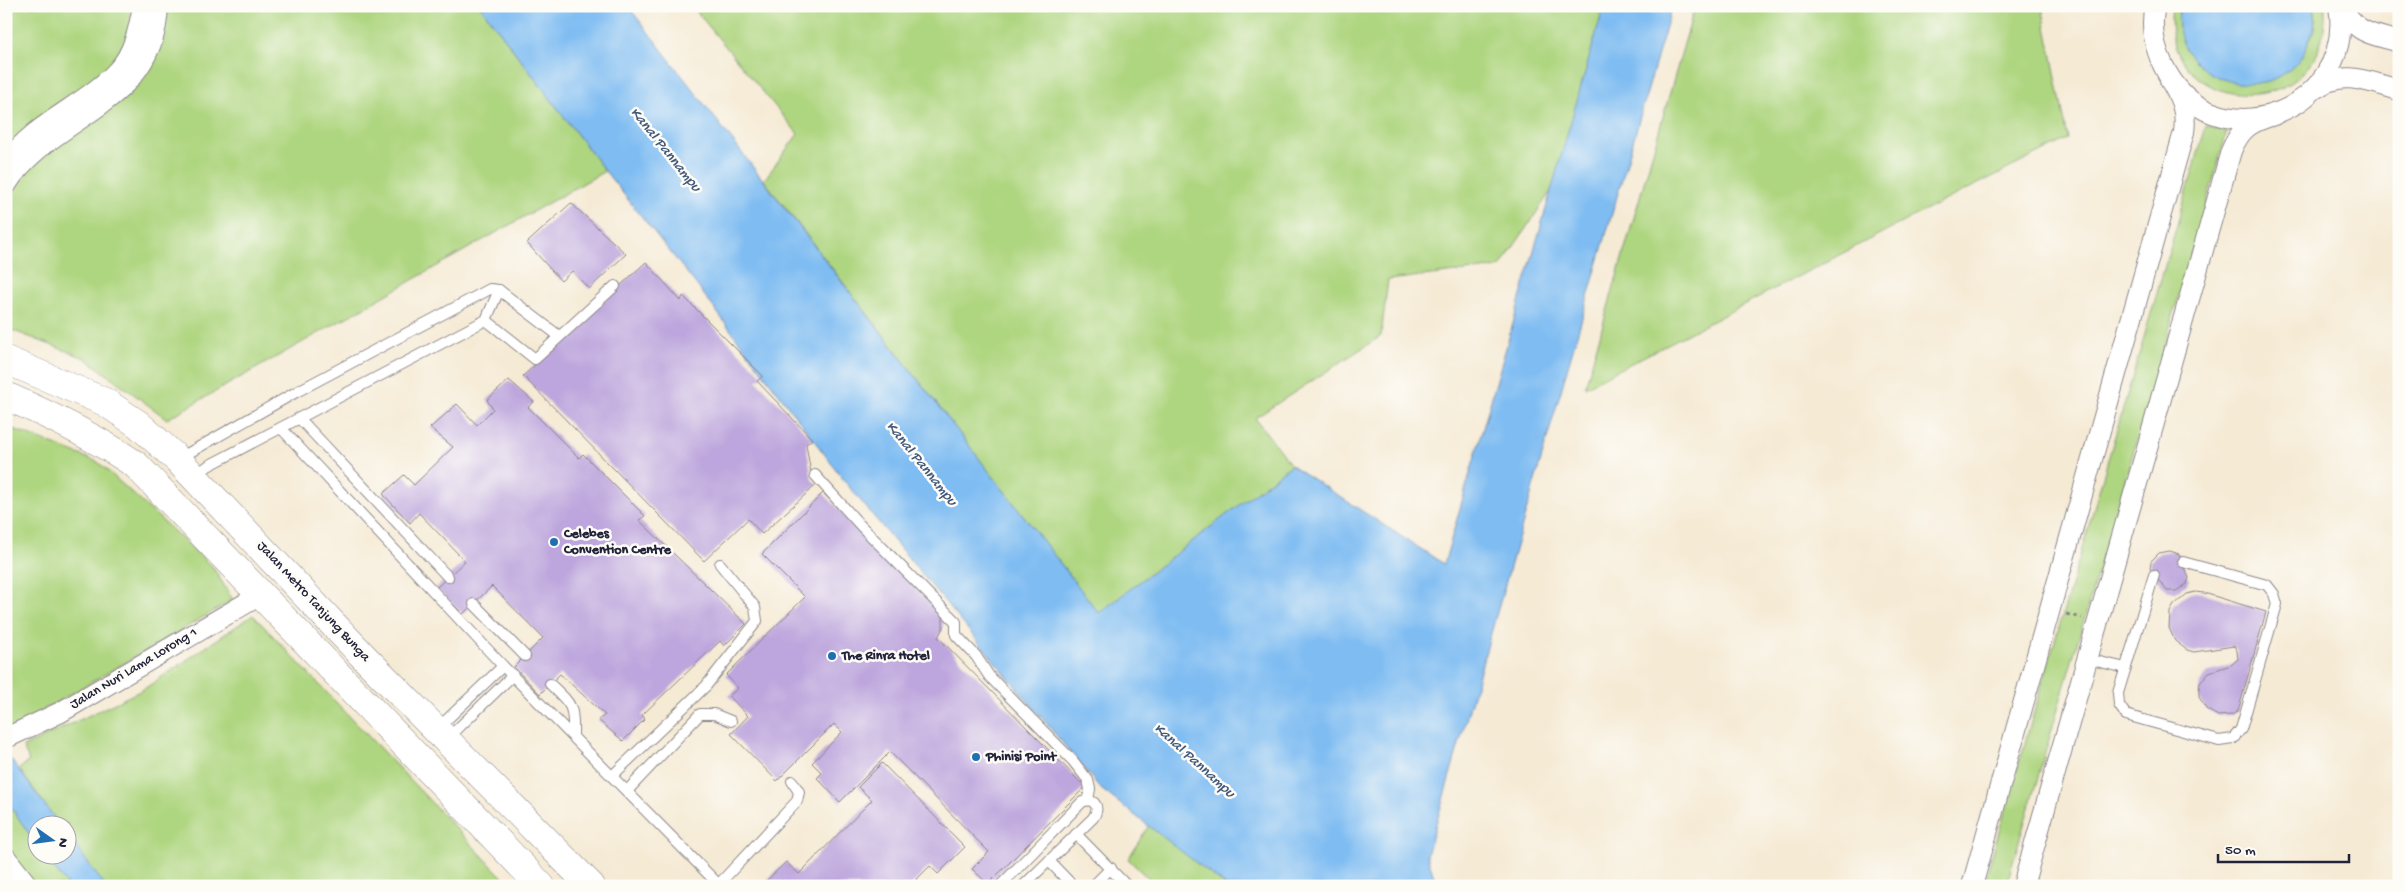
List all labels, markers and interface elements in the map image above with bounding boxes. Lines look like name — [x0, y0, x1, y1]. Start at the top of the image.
water label: Kanal Pannampu — [626, 104, 706, 197]
water label: Kanal Pannampu — [882, 418, 962, 511]
place label: Celebes Convention Centre — [563, 526, 672, 559]
marker: Celebes Convention Centre — [548, 536, 560, 548]
street label: Jalan Metro Tanjung Bunga — [253, 538, 374, 667]
street label: Jalan Nuri Lama Lorong 1 — [67, 624, 201, 714]
place label: The Rinra Hotel — [841, 648, 930, 665]
marker: The Rinra Hotel — [826, 650, 838, 662]
water label: Kanal Pannampu — [1150, 720, 1240, 804]
place label: Phinisi Point — [985, 749, 1057, 766]
marker: Phinisi Point — [970, 751, 982, 763]
north arrow — [28, 814, 78, 864]
scale bar — [2218, 832, 2349, 864]
text: N — [53, 836, 72, 849]
text: 50 m — [2225, 842, 2256, 860]

